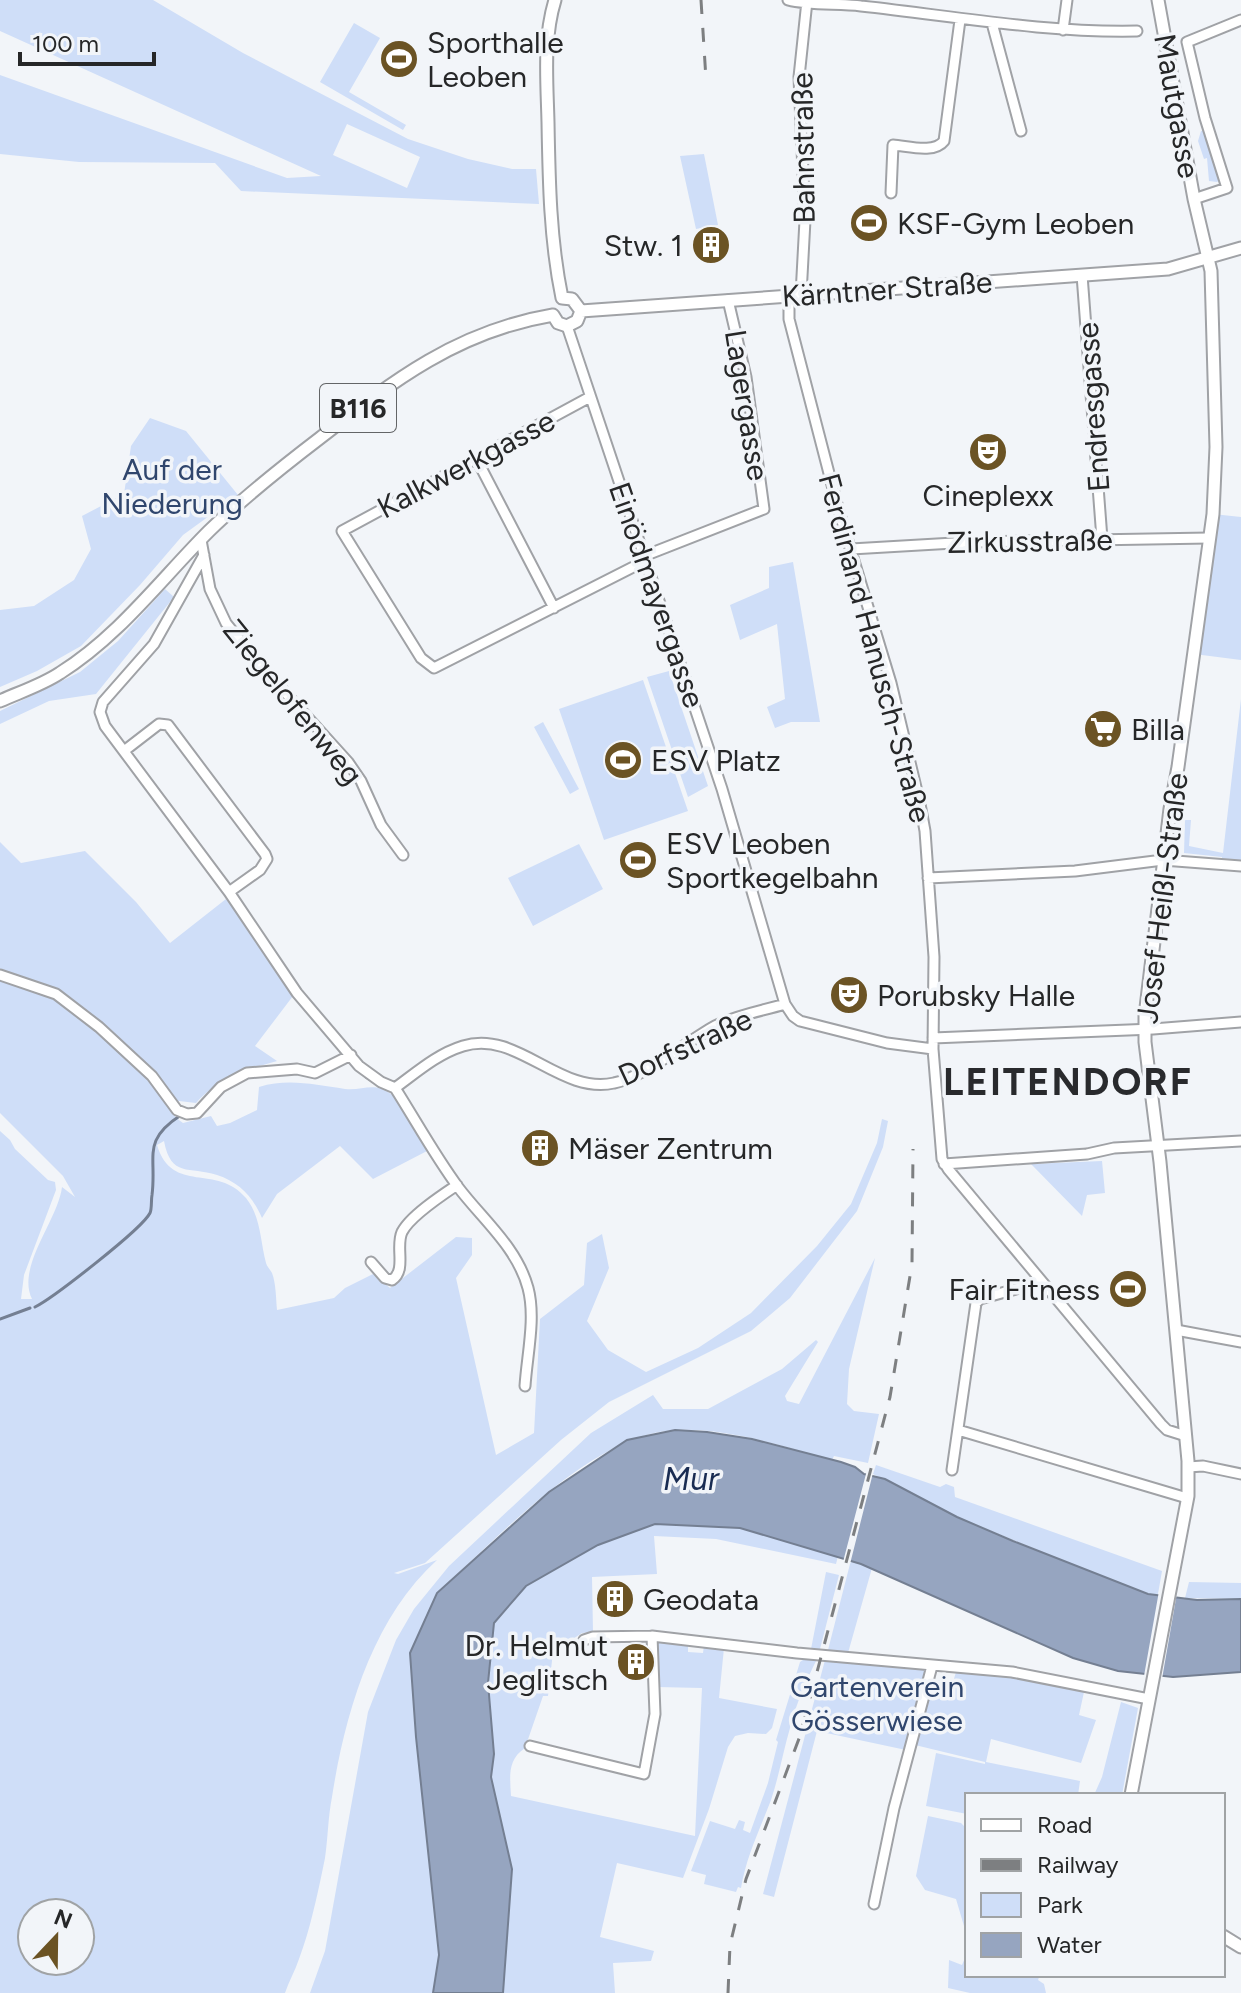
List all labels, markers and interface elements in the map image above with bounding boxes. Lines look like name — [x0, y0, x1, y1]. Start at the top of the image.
scale bar — [20, 16, 154, 66]
place label: Sporthalle Leoben — [427, 24, 564, 95]
text: 100 m — [32, 29, 99, 58]
street label: Mautgasse — [1146, 31, 1208, 181]
sports icon: Sporthalle Leoben — [378, 38, 420, 80]
street label: Bahnstraße — [783, 72, 823, 224]
sports icon: KSF-Gym Leoben — [848, 202, 890, 244]
place label: KSF-Gym Leoben — [897, 205, 1134, 242]
building icon: Stw. 1 — [690, 224, 732, 266]
place label: Stw. 1 — [604, 227, 683, 264]
street label: Kärntner Straße — [780, 263, 994, 315]
street label: Endresgasse — [1069, 321, 1117, 493]
street label: Lagergasse — [717, 327, 777, 483]
road number: B116 — [320, 384, 396, 432]
street label: Kalkwerkgasse — [371, 402, 561, 526]
theatre icon: Cineplexx — [967, 431, 1009, 473]
park label: Auf der Niederung — [101, 451, 243, 522]
street label: Ferdinand Hanusch-Straße — [811, 469, 939, 827]
street label: Einödmayergasse — [601, 477, 713, 713]
place label: Cineplexx — [923, 477, 1053, 514]
street label: Zirkusstraße — [947, 521, 1113, 561]
street label: Ziegelofenweg — [215, 612, 371, 792]
supermarket icon: Billa — [1082, 708, 1124, 750]
place label: Billa — [1131, 711, 1185, 748]
sports icon: ESV Platz — [602, 739, 644, 781]
place label: ESV Platz — [651, 742, 781, 779]
street label: Josef Heißl-Straße — [1128, 771, 1196, 1025]
place label: ESV Leoben Sportkegelbahn — [666, 825, 879, 896]
sports icon: ESV Leoben Sportkegelbahn — [617, 839, 659, 881]
theatre icon: Porubsky Halle — [828, 974, 870, 1016]
place label: Porubsky Halle — [877, 977, 1075, 1014]
street label: Dorfstraße — [612, 1000, 758, 1094]
district label: LEITENDORF — [943, 1059, 1193, 1105]
building icon: Mäser Zentrum — [519, 1127, 561, 1169]
place label: Mäser Zentrum — [568, 1130, 773, 1167]
sports icon: Fair Fitness — [1107, 1268, 1149, 1310]
place label: Fair Fitness — [948, 1271, 1100, 1308]
water label: Mur — [663, 1460, 720, 1498]
building icon: Geodata — [594, 1578, 636, 1620]
place label: Geodata — [643, 1581, 759, 1618]
place label: Dr. Helmut Jeglitsch — [464, 1627, 608, 1698]
building icon: Dr. Helmut Jeglitsch — [615, 1641, 657, 1683]
park label: Gartenverein Gösserwiese — [790, 1668, 964, 1739]
legend — [965, 1793, 1225, 1977]
text: Road — [1037, 1810, 1092, 1839]
text: Railway — [1037, 1850, 1119, 1879]
text: Park — [1037, 1890, 1083, 1919]
north arrow — [16, 1897, 96, 1977]
text: N — [50, 1903, 76, 1935]
text: Water — [1037, 1930, 1102, 1959]

